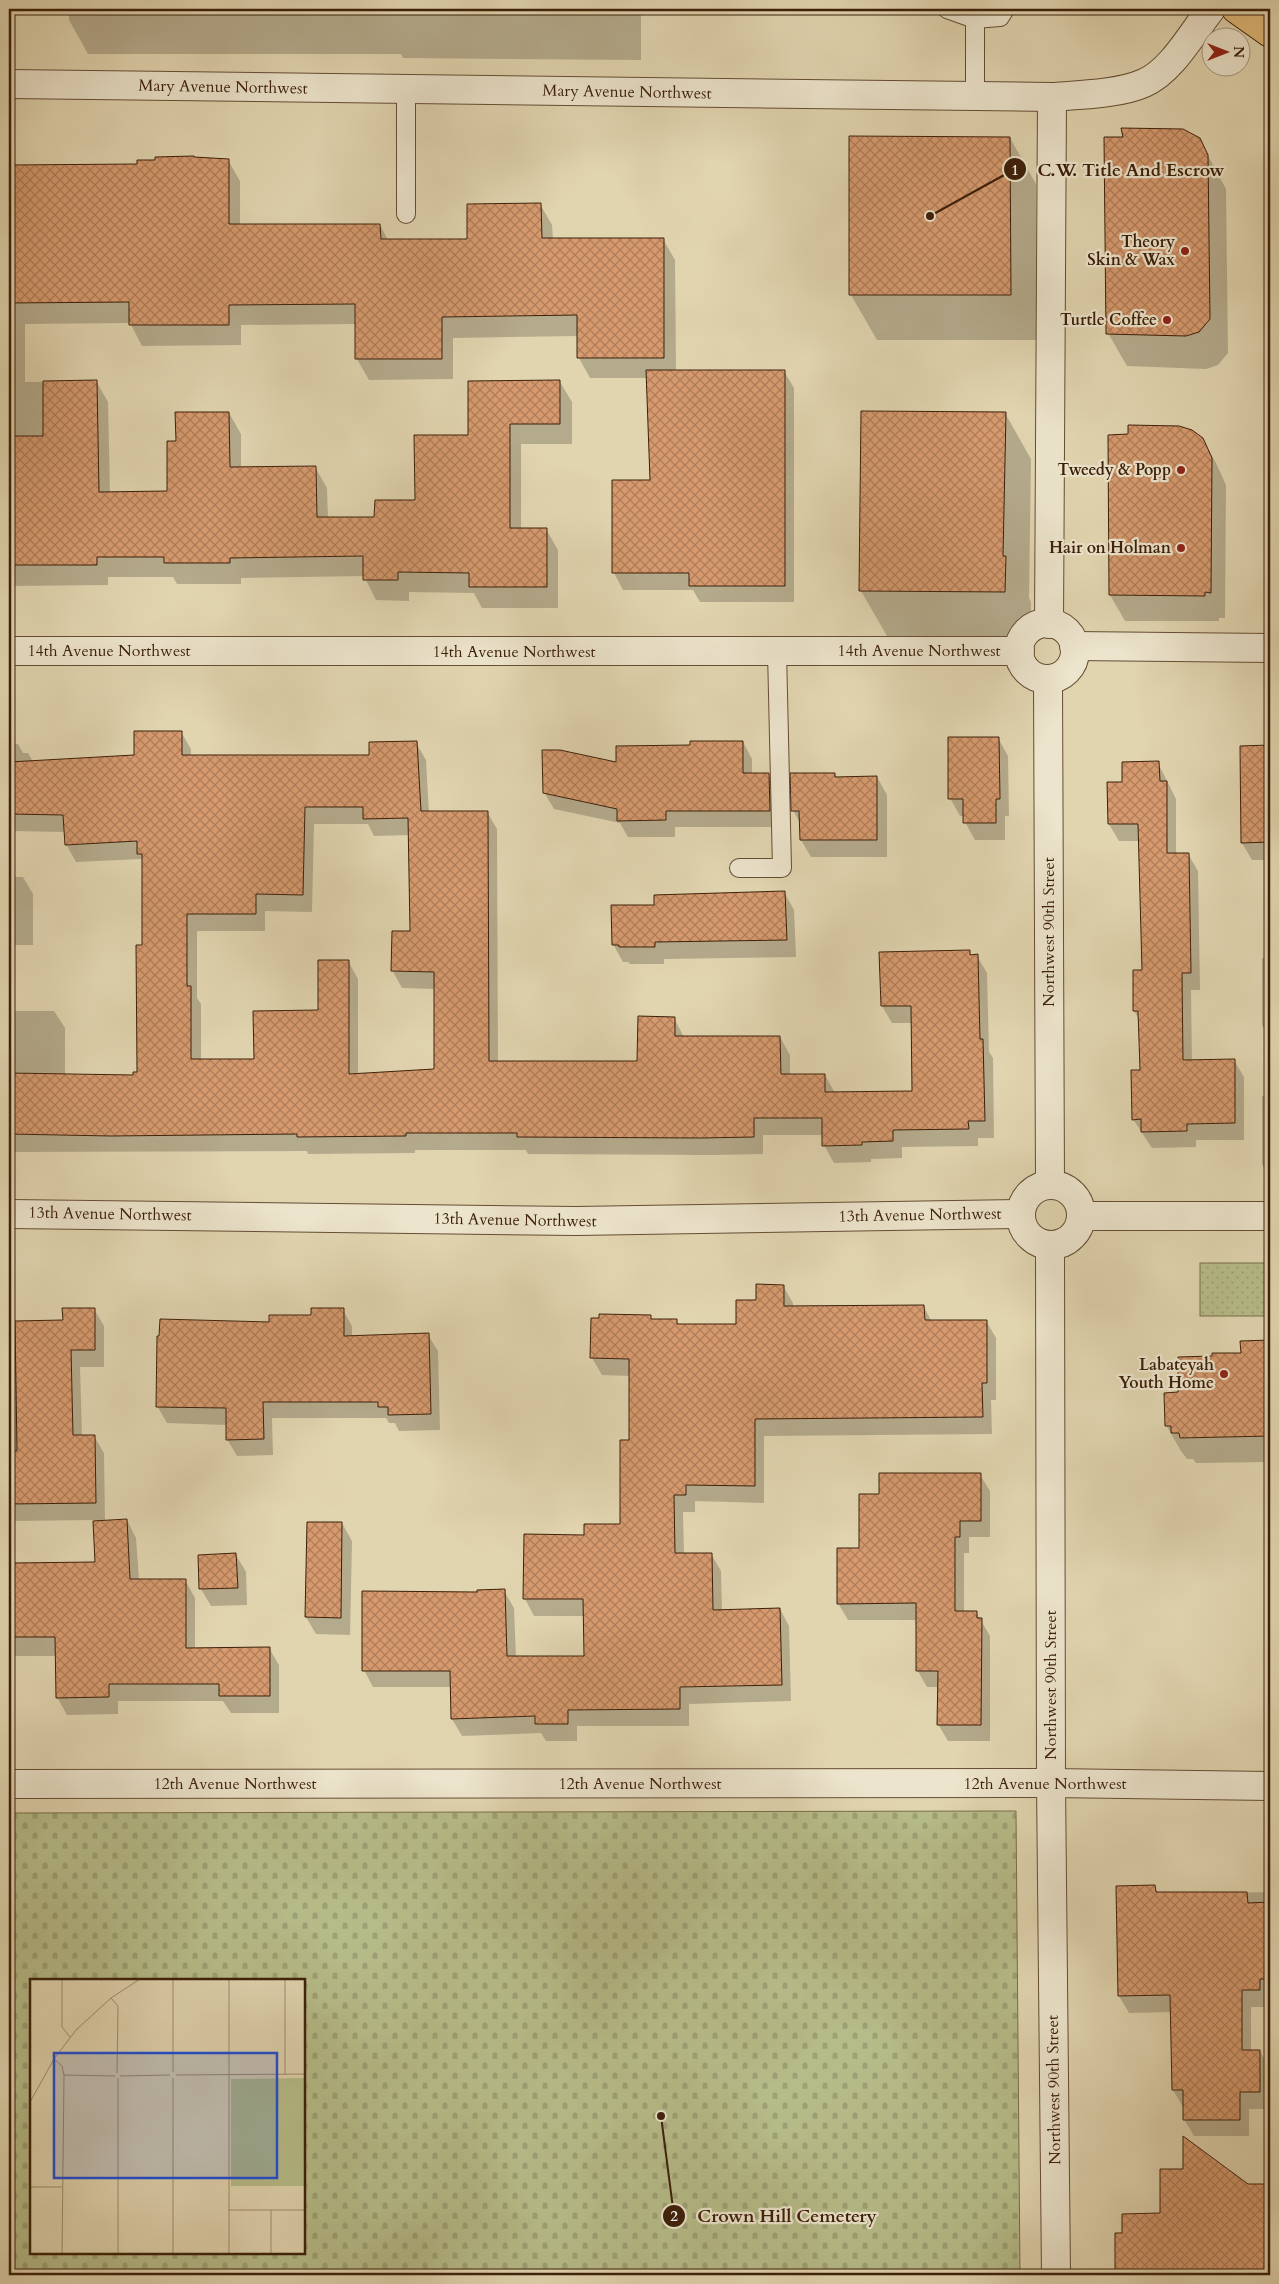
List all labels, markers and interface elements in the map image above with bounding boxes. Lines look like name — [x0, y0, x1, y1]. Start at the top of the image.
north arrow — [1202, 28, 1252, 78]
text: N — [1229, 46, 1248, 58]
street label: Mary Avenue Northwest — [138, 75, 308, 99]
street label: Mary Avenue Northwest — [542, 80, 712, 104]
callout: C.W. Title And Escrow — [1003, 153, 1235, 186]
text: C.W. Title And Escrow — [1038, 158, 1224, 183]
text: 1 — [1011, 160, 1019, 180]
place label: Theory Skin & Wax — [1087, 231, 1175, 271]
marker: Theory Skin & Wax — [1179, 245, 1191, 257]
place label: Turtle Coffee — [1060, 309, 1157, 331]
marker: Turtle Coffee — [1161, 314, 1173, 326]
place label: Tweedy & Popp — [1058, 459, 1171, 481]
marker: Tweedy & Popp — [1175, 464, 1187, 476]
place label: Hair on Holman — [1049, 537, 1172, 559]
marker: Hair on Holman — [1175, 542, 1187, 554]
street label: 14th Avenue Northwest — [27, 640, 191, 662]
street label: 14th Avenue Northwest — [837, 640, 1001, 662]
street label: 14th Avenue Northwest — [432, 641, 596, 663]
street label: Northwest 90th Street — [1038, 857, 1060, 1007]
street label: 13th Avenue Northwest — [28, 1202, 192, 1226]
street label: 13th Avenue Northwest — [838, 1203, 1002, 1227]
street label: 13th Avenue Northwest — [433, 1208, 597, 1232]
place label: Labateyah Youth Home — [1119, 1354, 1214, 1394]
marker: Labateyah Youth Home — [1218, 1368, 1230, 1380]
street label: Northwest 90th Street — [1040, 1610, 1062, 1760]
street label: 12th Avenue Northwest — [153, 1773, 317, 1795]
street label: 12th Avenue Northwest — [558, 1773, 722, 1795]
street label: 12th Avenue Northwest — [963, 1773, 1127, 1795]
inset map — [30, 1979, 305, 2254]
street label: Northwest 90th Street — [1042, 2015, 1066, 2165]
callout: Crown Hill Cemetery — [662, 2199, 886, 2232]
text: Crown Hill Cemetery — [697, 2204, 877, 2229]
text: 2 — [670, 2206, 678, 2226]

